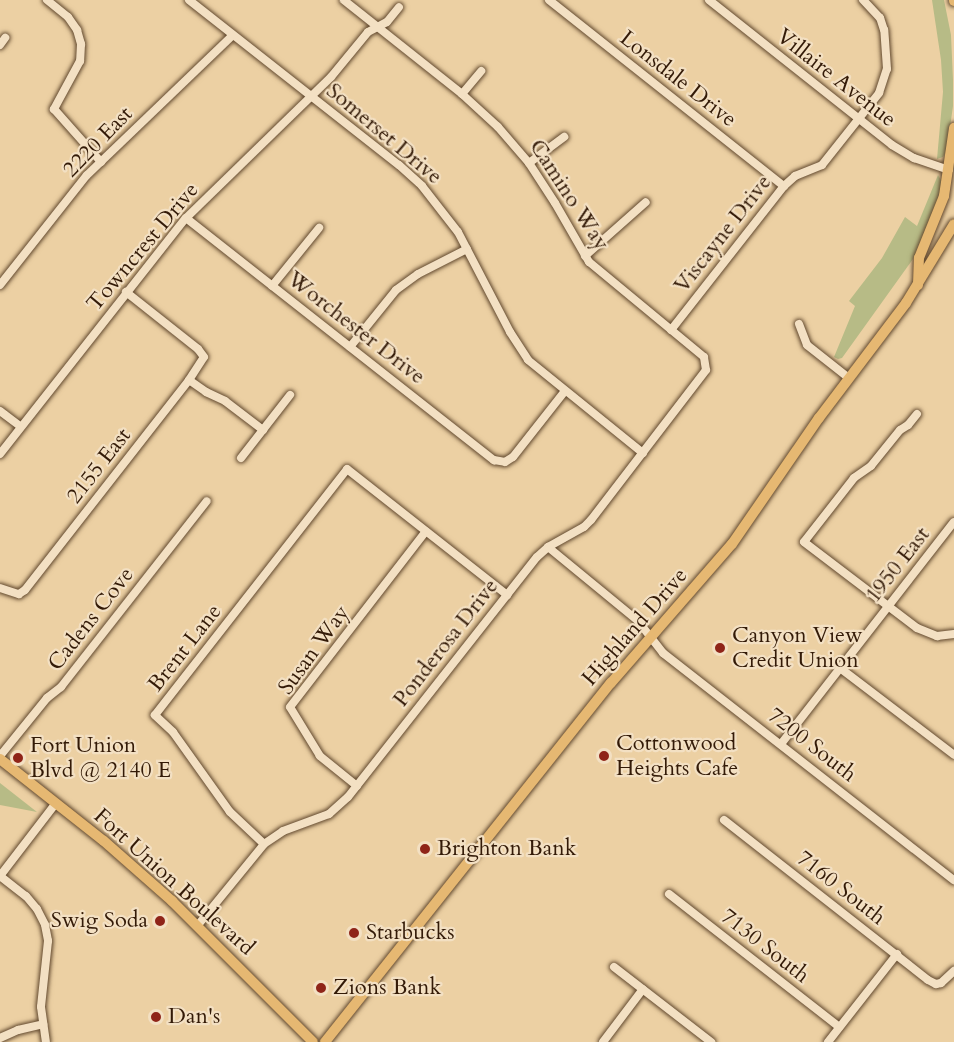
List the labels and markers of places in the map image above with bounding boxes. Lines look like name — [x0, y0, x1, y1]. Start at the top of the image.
place label: Canyon View Credit Union — [732, 622, 863, 674]
marker: Canyon View Credit Union — [713, 641, 727, 655]
place label: Cottonwood Heights Cafe — [616, 730, 738, 782]
place label: Fort Union Blvd @ 2140 E — [30, 732, 171, 784]
marker: Cottonwood Heights Cafe — [597, 749, 611, 763]
marker: Fort Union Blvd @ 2140 E — [11, 751, 25, 765]
place label: Brighton Bank — [437, 836, 577, 862]
marker: Brighton Bank — [418, 842, 432, 856]
place label: Swig Soda — [51, 908, 148, 934]
marker: Swig Soda — [153, 914, 167, 928]
place label: Starbucks — [366, 920, 455, 946]
marker: Starbucks — [347, 926, 361, 940]
place label: Zions Bank — [333, 975, 441, 1001]
marker: Zions Bank — [314, 981, 328, 995]
place label: Dan's — [168, 1004, 220, 1030]
marker: Dan's — [149, 1010, 163, 1024]

